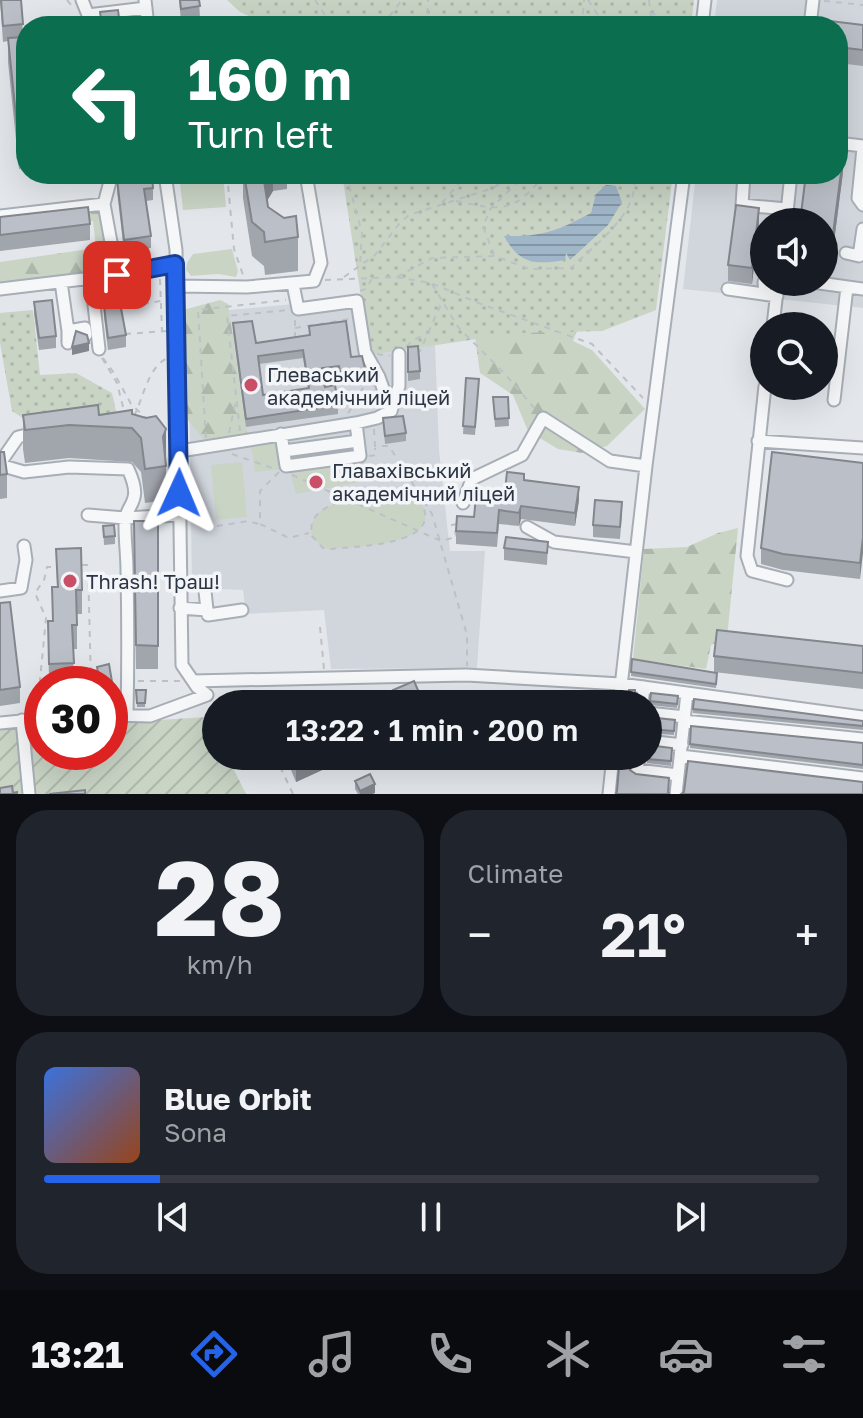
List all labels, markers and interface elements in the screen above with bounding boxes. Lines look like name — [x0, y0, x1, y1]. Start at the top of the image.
text: 160 m — [188, 45, 352, 112]
icon: left — [56, 48, 160, 152]
text: Turn left — [188, 113, 334, 156]
map controls — [750, 208, 838, 400]
button: sound — [750, 208, 838, 296]
pin — [83, 241, 151, 309]
icon: arrive — [95, 253, 139, 297]
button: search — [750, 312, 838, 400]
place label: Глеваський академічний ліцей — [267, 362, 450, 409]
marker: Глеваський академічний ліцей — [242, 376, 260, 394]
position arrow — [137, 451, 221, 535]
place label: Главахівський академічний ліцей — [332, 458, 515, 505]
marker: Главахівський академічний ліцей — [307, 473, 325, 491]
place label: Thrash! Траш! — [86, 569, 220, 593]
marker: Thrash! Траш! — [61, 572, 79, 590]
speed limit sign: 30 — [24, 666, 128, 770]
text: 13:22 · 1 min · 200 m — [286, 712, 578, 748]
text: 28 — [155, 834, 285, 959]
text: Climate — [468, 858, 563, 889]
text: 21° — [601, 898, 686, 970]
text: − — [468, 908, 492, 961]
text: + — [795, 908, 819, 961]
text: km/h — [187, 949, 253, 980]
text: Blue Orbit — [164, 1081, 312, 1117]
text: Sona — [164, 1117, 227, 1148]
icon: previous — [151, 1195, 195, 1239]
icon: pause — [409, 1195, 453, 1239]
icon: next — [668, 1195, 712, 1239]
icon: directions — [186, 1326, 242, 1382]
icon: music — [304, 1326, 360, 1382]
icon: phone — [422, 1326, 478, 1382]
icon: climate — [540, 1326, 596, 1382]
icon: car — [658, 1326, 714, 1382]
icon: filters — [776, 1326, 832, 1382]
text: 13:21 — [31, 1333, 124, 1376]

